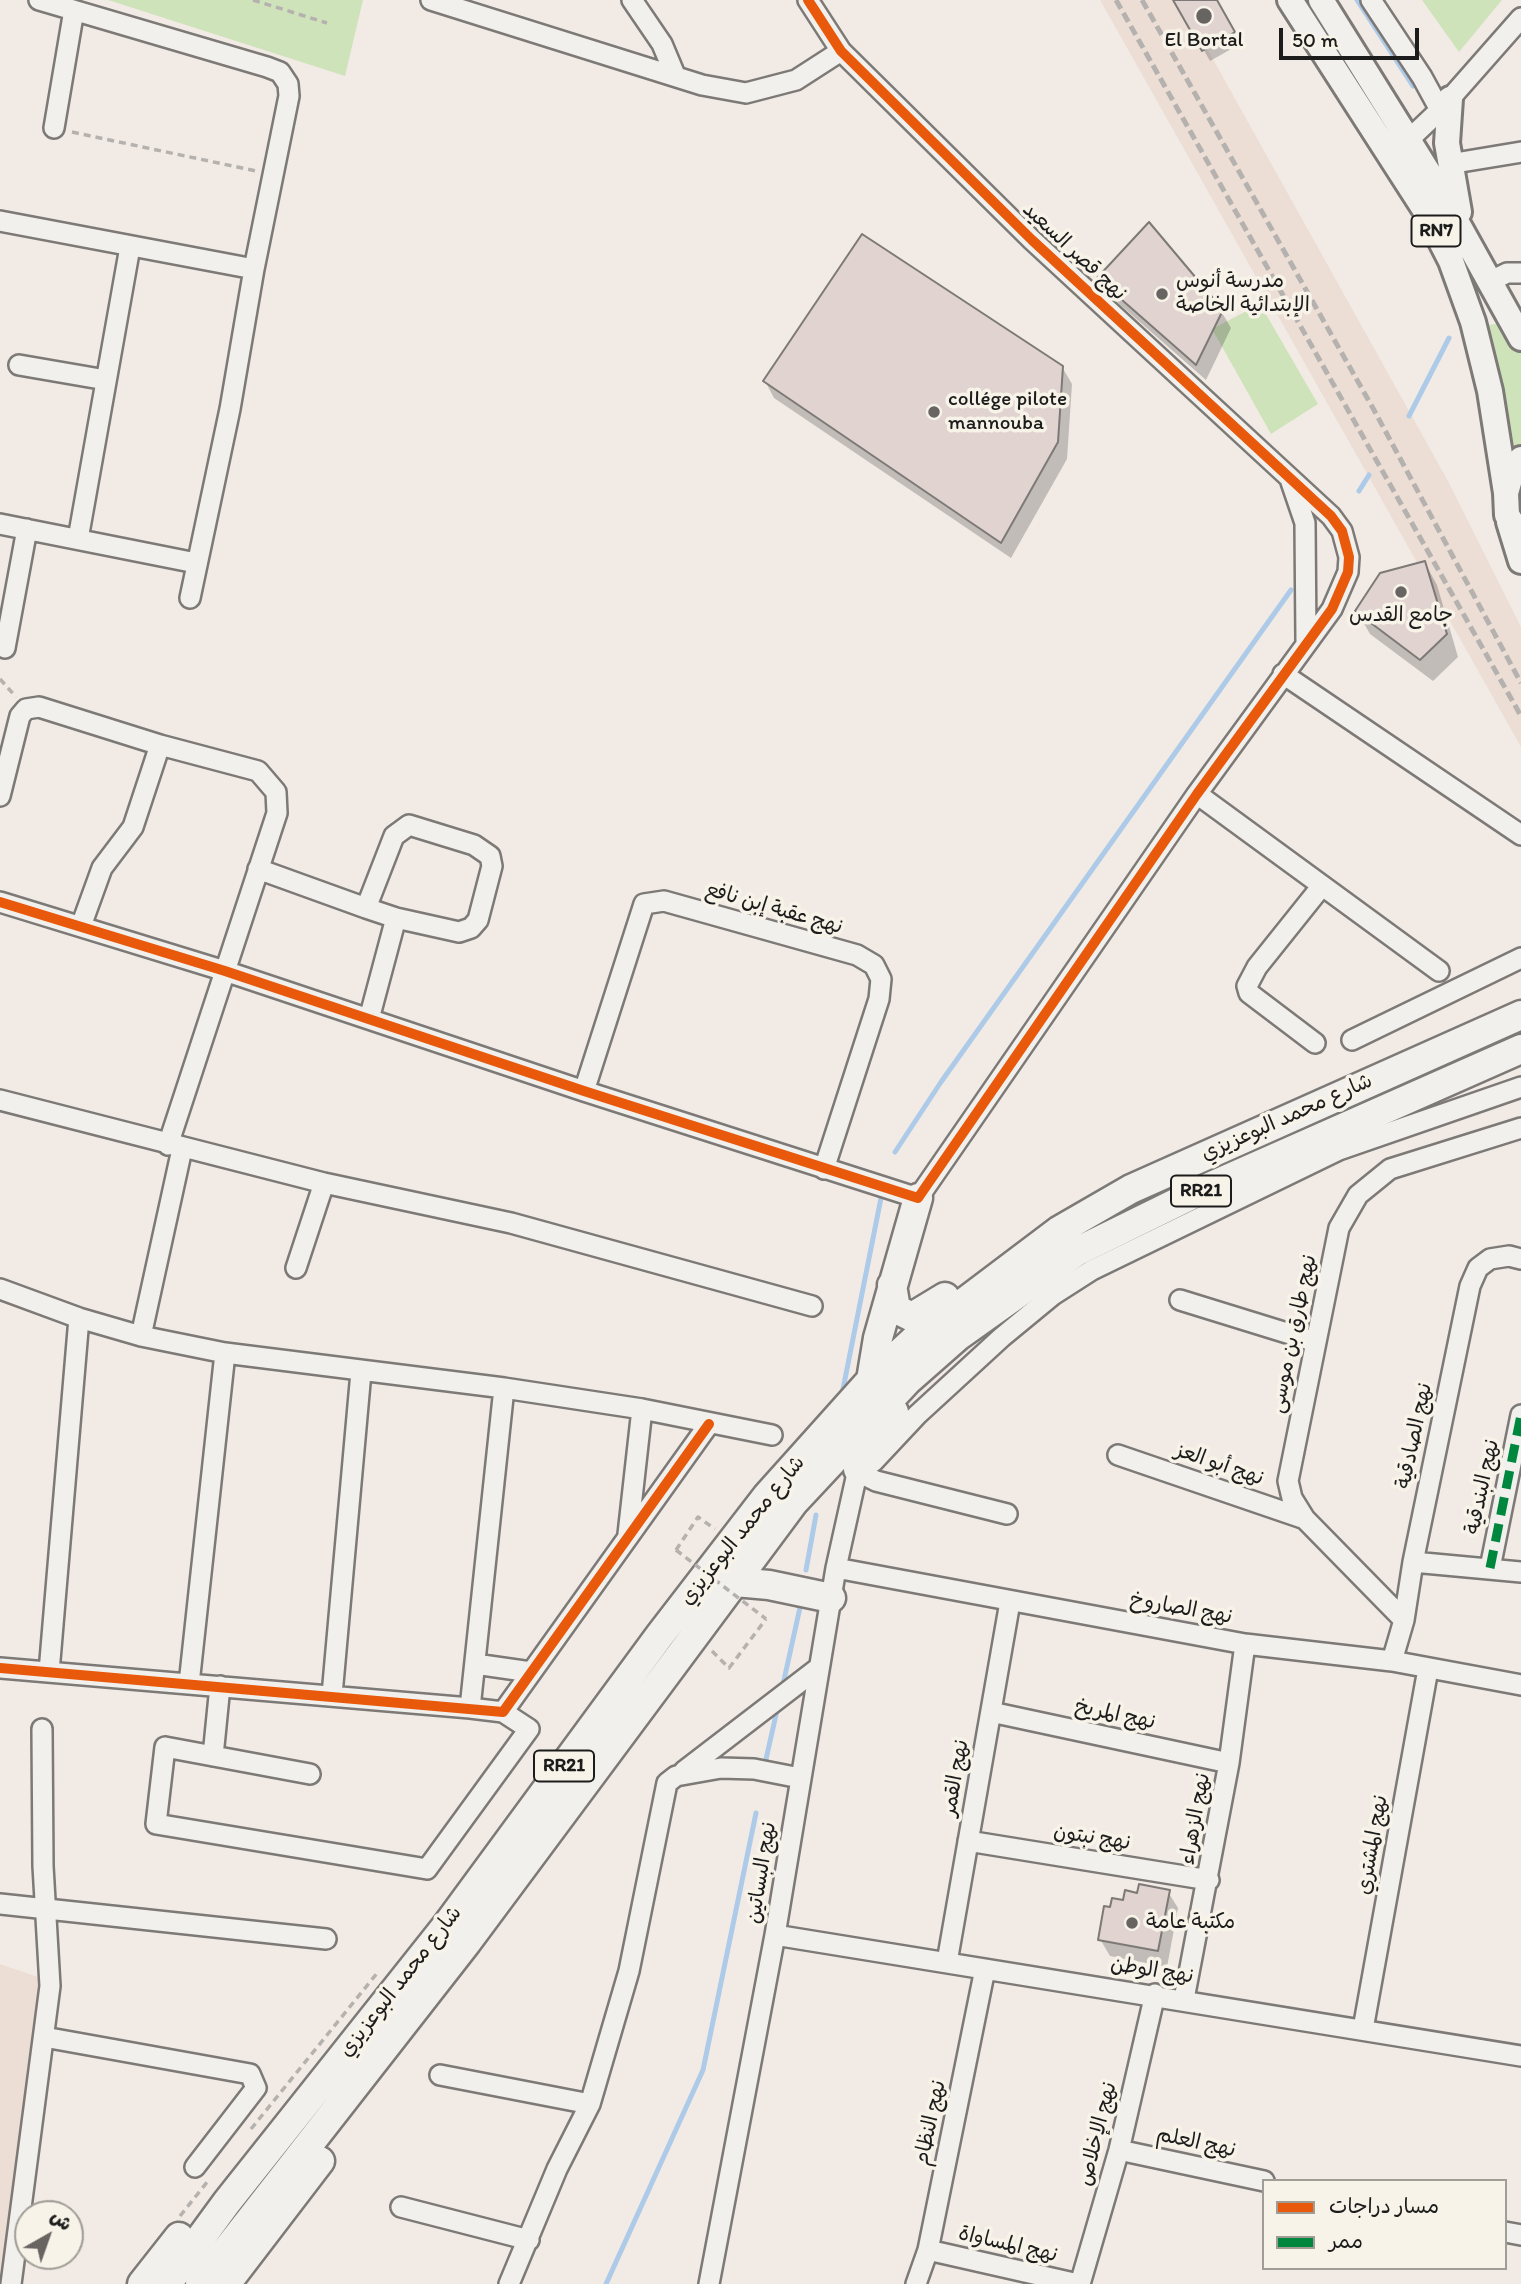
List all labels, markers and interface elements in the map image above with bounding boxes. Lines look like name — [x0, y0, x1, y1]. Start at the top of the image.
marker: El Bortal — [1194, 6, 1214, 26]
scale bar — [1283, 14, 1423, 58]
text: 50 m — [1292, 27, 1338, 52]
place label: El Bortal — [1164, 28, 1244, 54]
street label: نهج قصر السعيد — [1017, 197, 1131, 307]
road number: RN7 — [1412, 216, 1460, 246]
place label: مدرسة أنوس الإبتدائية الخاصة — [1176, 269, 1310, 319]
marker: مدرسة أنوس الإبتدائية الخاصة — [1154, 286, 1170, 302]
place label: collége pilote mannouba — [948, 387, 1067, 437]
marker: collége pilote mannouba — [926, 404, 942, 420]
marker: جامع القدس — [1393, 584, 1409, 600]
place label: جامع القدس — [1349, 603, 1453, 629]
street label: نهج عقبة إبن نافع — [702, 877, 846, 941]
street label: شارع محمد البوعزيزي — [1197, 1069, 1377, 1167]
road number: RR21 — [1171, 1176, 1231, 1206]
street label: نهج طارق بن موسى — [1265, 1253, 1323, 1415]
street label: نهج الصادقية — [1391, 1381, 1439, 1491]
street label: نهج البندقية — [1461, 1437, 1505, 1537]
street label: نهج أبو العز — [1171, 1438, 1267, 1492]
street label: شارع محمد البوعزيزي — [675, 1451, 811, 1611]
street label: نهج الصاروخ — [1128, 1588, 1234, 1630]
street label: نهج المريخ — [1072, 1694, 1158, 1736]
street label: نهج القمر — [937, 1738, 975, 1818]
road number: RR21 — [534, 1750, 594, 1782]
street label: نهج الزهراء — [1176, 1771, 1216, 1867]
street label: نهج المشتري — [1352, 1793, 1394, 1897]
street label: نهج نبتون — [1052, 1819, 1132, 1857]
street label: نهج البساتين — [742, 1820, 782, 1926]
street label: شارع محمد البوعزيزي — [334, 1901, 468, 2063]
place label: مكتبة عامة — [1146, 1910, 1235, 1936]
marker: مكتبة عامة — [1124, 1915, 1140, 1931]
street label: نهج الوطن — [1109, 1952, 1195, 1990]
street label: نهج النظام — [910, 2078, 952, 2168]
street label: نهج الإخلاص — [1073, 2079, 1123, 2189]
street label: نهج العلم — [1154, 2122, 1238, 2164]
legend — [1262, 2179, 1507, 2270]
text: مسار دراجات — [1329, 2193, 1439, 2218]
north arrow — [14, 2200, 84, 2270]
text: ش — [46, 2205, 77, 2236]
street label: نهج المساواة — [956, 2221, 1060, 2269]
text: ممر — [1329, 2228, 1363, 2253]

